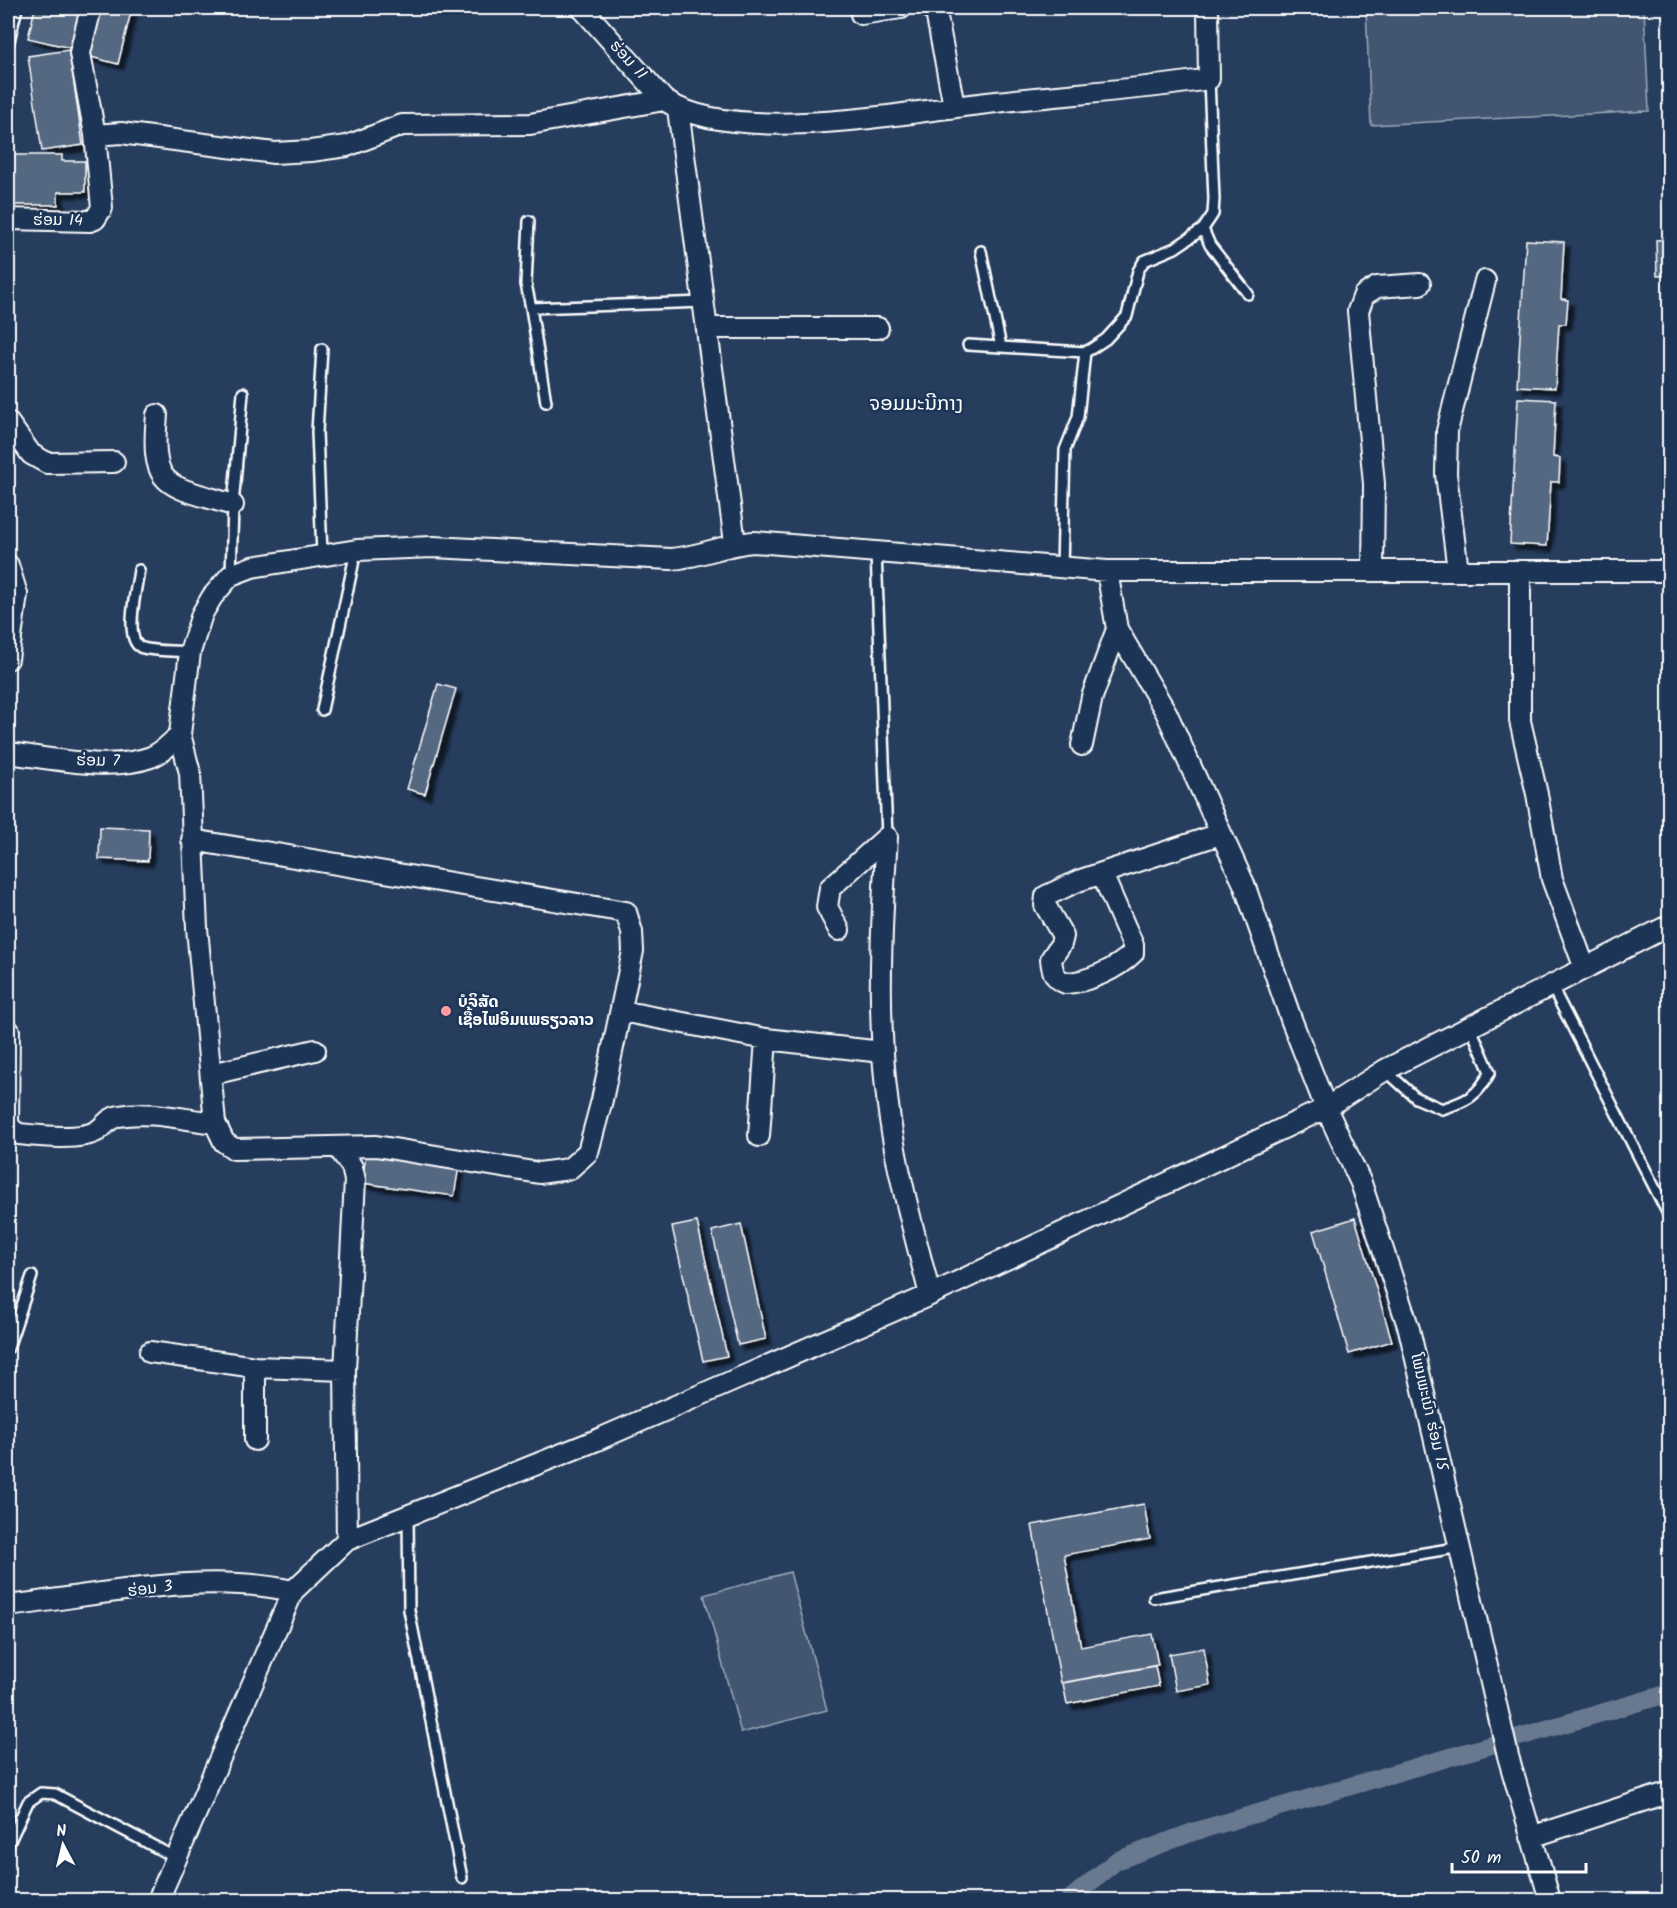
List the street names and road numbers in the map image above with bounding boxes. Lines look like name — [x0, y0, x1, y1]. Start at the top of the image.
street label: ຮ່ອມ 11 — [603, 35, 653, 85]
street label: ຮ່ອມ 14 — [33, 208, 83, 233]
street label: ຮ່ອມ 7 — [76, 748, 121, 774]
street label: ໂພນພະເນົາ ຮ່ອມ 15 — [1403, 1350, 1455, 1474]
street label: ຮ່ອມ 3 — [126, 1574, 174, 1604]

